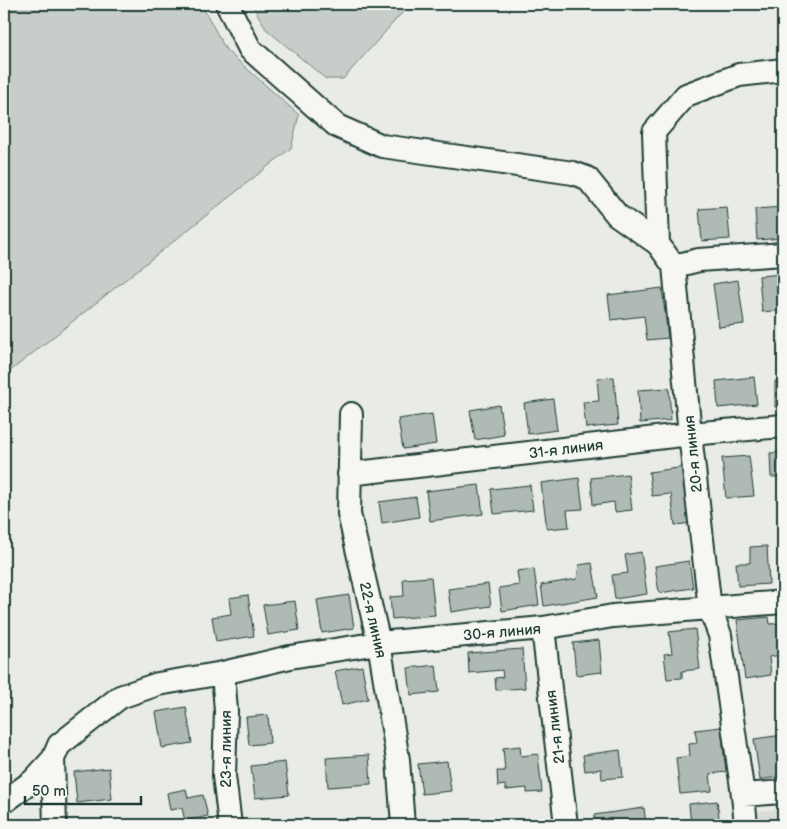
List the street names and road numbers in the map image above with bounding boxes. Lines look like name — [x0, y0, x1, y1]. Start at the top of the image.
street label: 20-я линия — [680, 414, 707, 494]
street label: 31-я линия — [528, 435, 604, 463]
street label: 22-я линия — [355, 580, 391, 660]
street label: 30-я линия — [462, 620, 542, 645]
street label: 21-я линия — [542, 689, 569, 765]
street label: 23-я линия — [217, 710, 236, 788]

